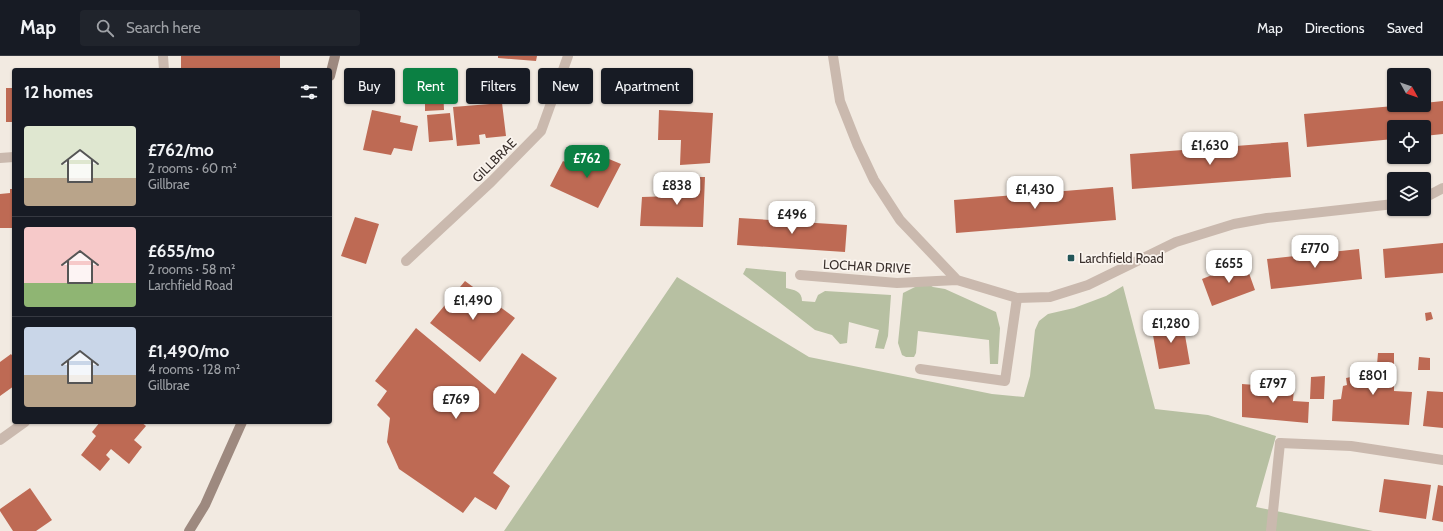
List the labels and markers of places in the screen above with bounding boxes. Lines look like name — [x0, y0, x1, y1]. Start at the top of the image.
pin: £1,630 — [1177, 132, 1243, 166]
pin: £762 — [563, 145, 611, 179]
pin: £838 — [653, 172, 701, 206]
pin: £1,430 — [1002, 176, 1068, 210]
pin: £496 — [768, 201, 816, 235]
pin: £770 — [1291, 235, 1339, 269]
place label: Larchfield Road — [1079, 250, 1164, 266]
pin: £655 — [1205, 250, 1253, 284]
marker: Larchfield Road — [1066, 253, 1076, 263]
pin: £1,490 — [440, 287, 506, 321]
pin: £1,280 — [1138, 310, 1204, 344]
pin: £801 — [1349, 362, 1397, 396]
pin: £797 — [1249, 370, 1297, 404]
pin: £769 — [432, 386, 480, 420]

